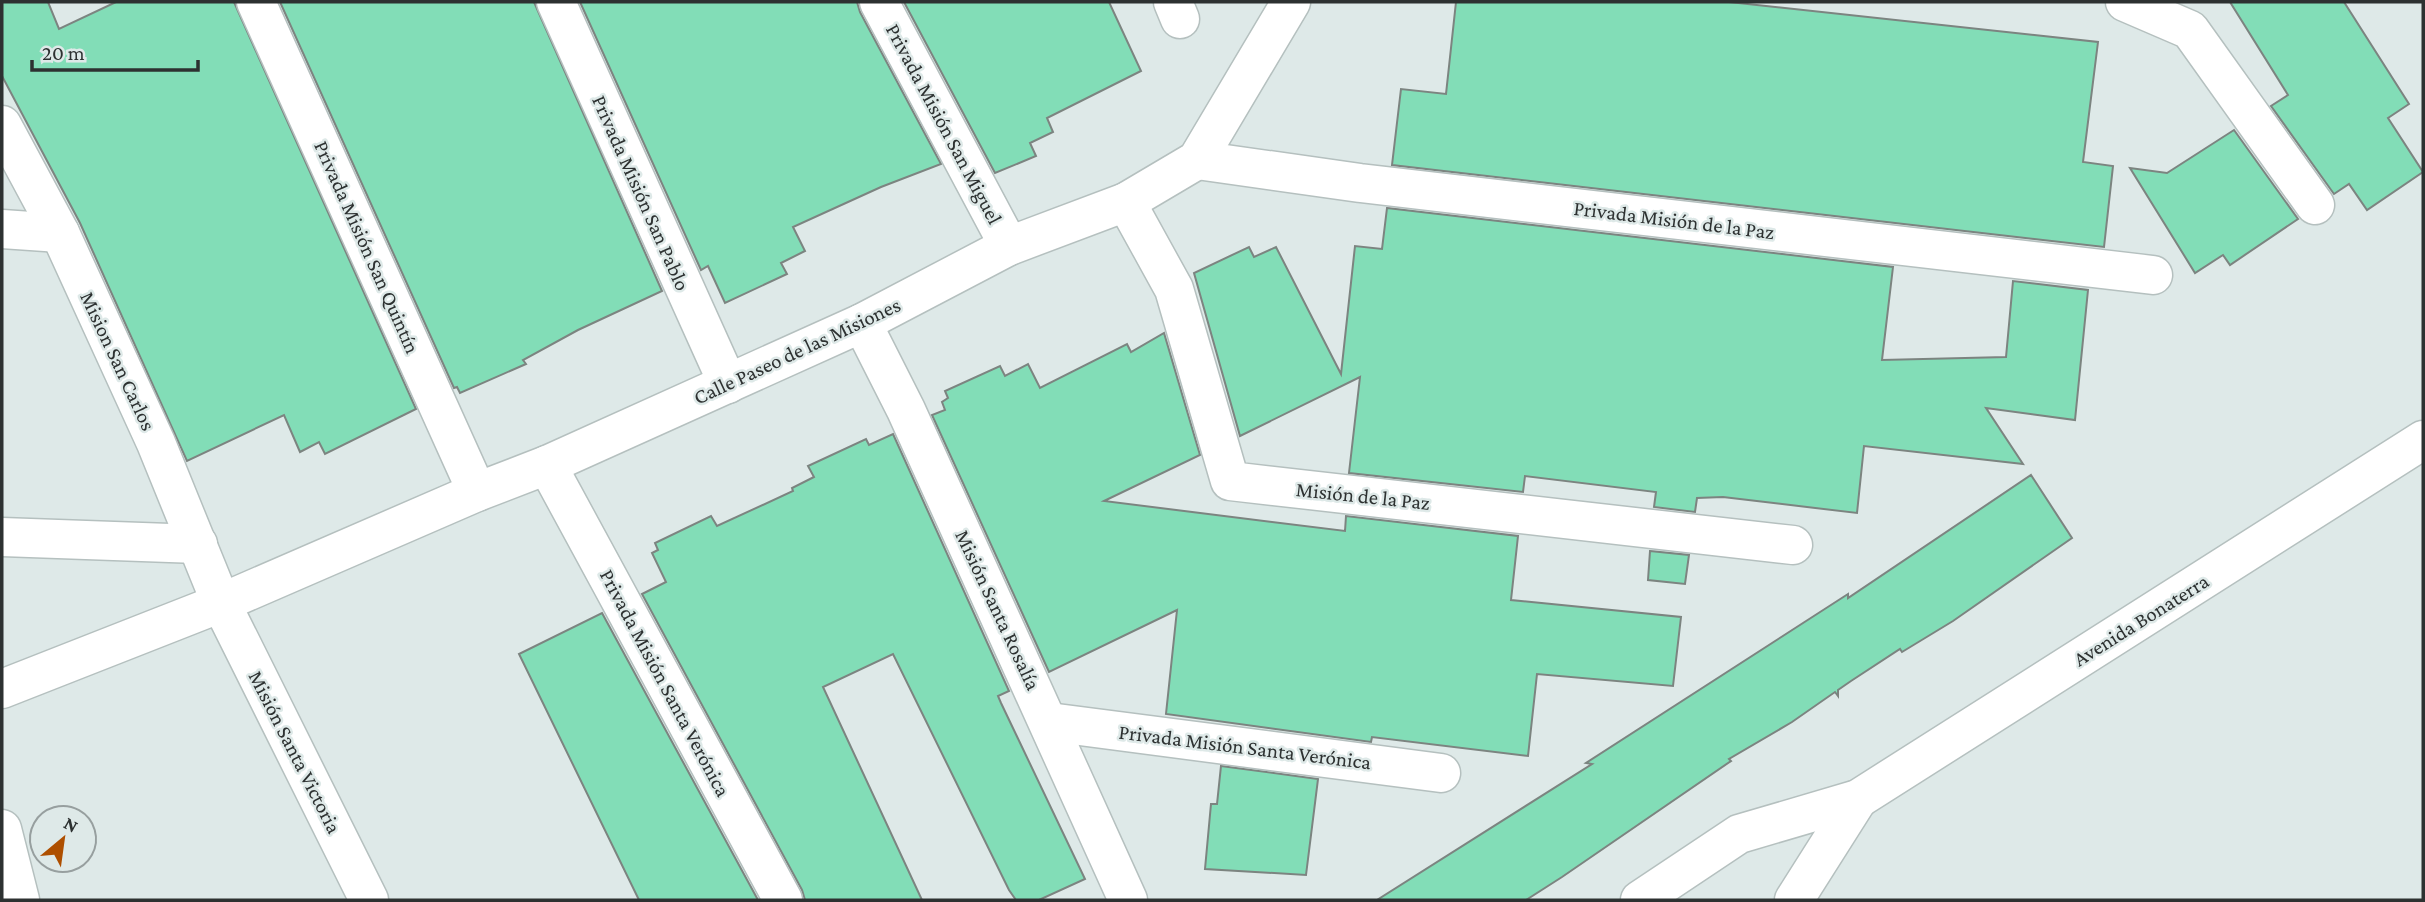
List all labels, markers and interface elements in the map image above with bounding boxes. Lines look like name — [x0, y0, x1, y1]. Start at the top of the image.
street label: Privada Misión San Miguel — [881, 20, 1007, 228]
scale bar — [32, 28, 198, 72]
text: 20 m — [42, 41, 85, 65]
street label: Privada Misión San Pablo — [587, 92, 695, 294]
street label: Privada Misión San Quintín — [309, 137, 425, 357]
street label: Privada Misión de la Paz — [1572, 196, 1776, 244]
street label: Mision San Carlos — [75, 288, 161, 434]
street label: Calle Paseo de las Misiones — [690, 292, 904, 410]
street label: Misión de la Paz — [1295, 477, 1431, 515]
street label: Misión Santa Rosalía — [950, 526, 1046, 694]
street label: Privada Misión Santa Verónica — [595, 565, 735, 801]
street label: Avenida Bonaterra — [2069, 569, 2213, 671]
street label: Misión Santa Victoria — [244, 667, 347, 838]
street label: Privada Misión Santa Verónica — [1117, 720, 1373, 774]
north arrow — [28, 804, 98, 874]
text: N — [60, 812, 82, 837]

